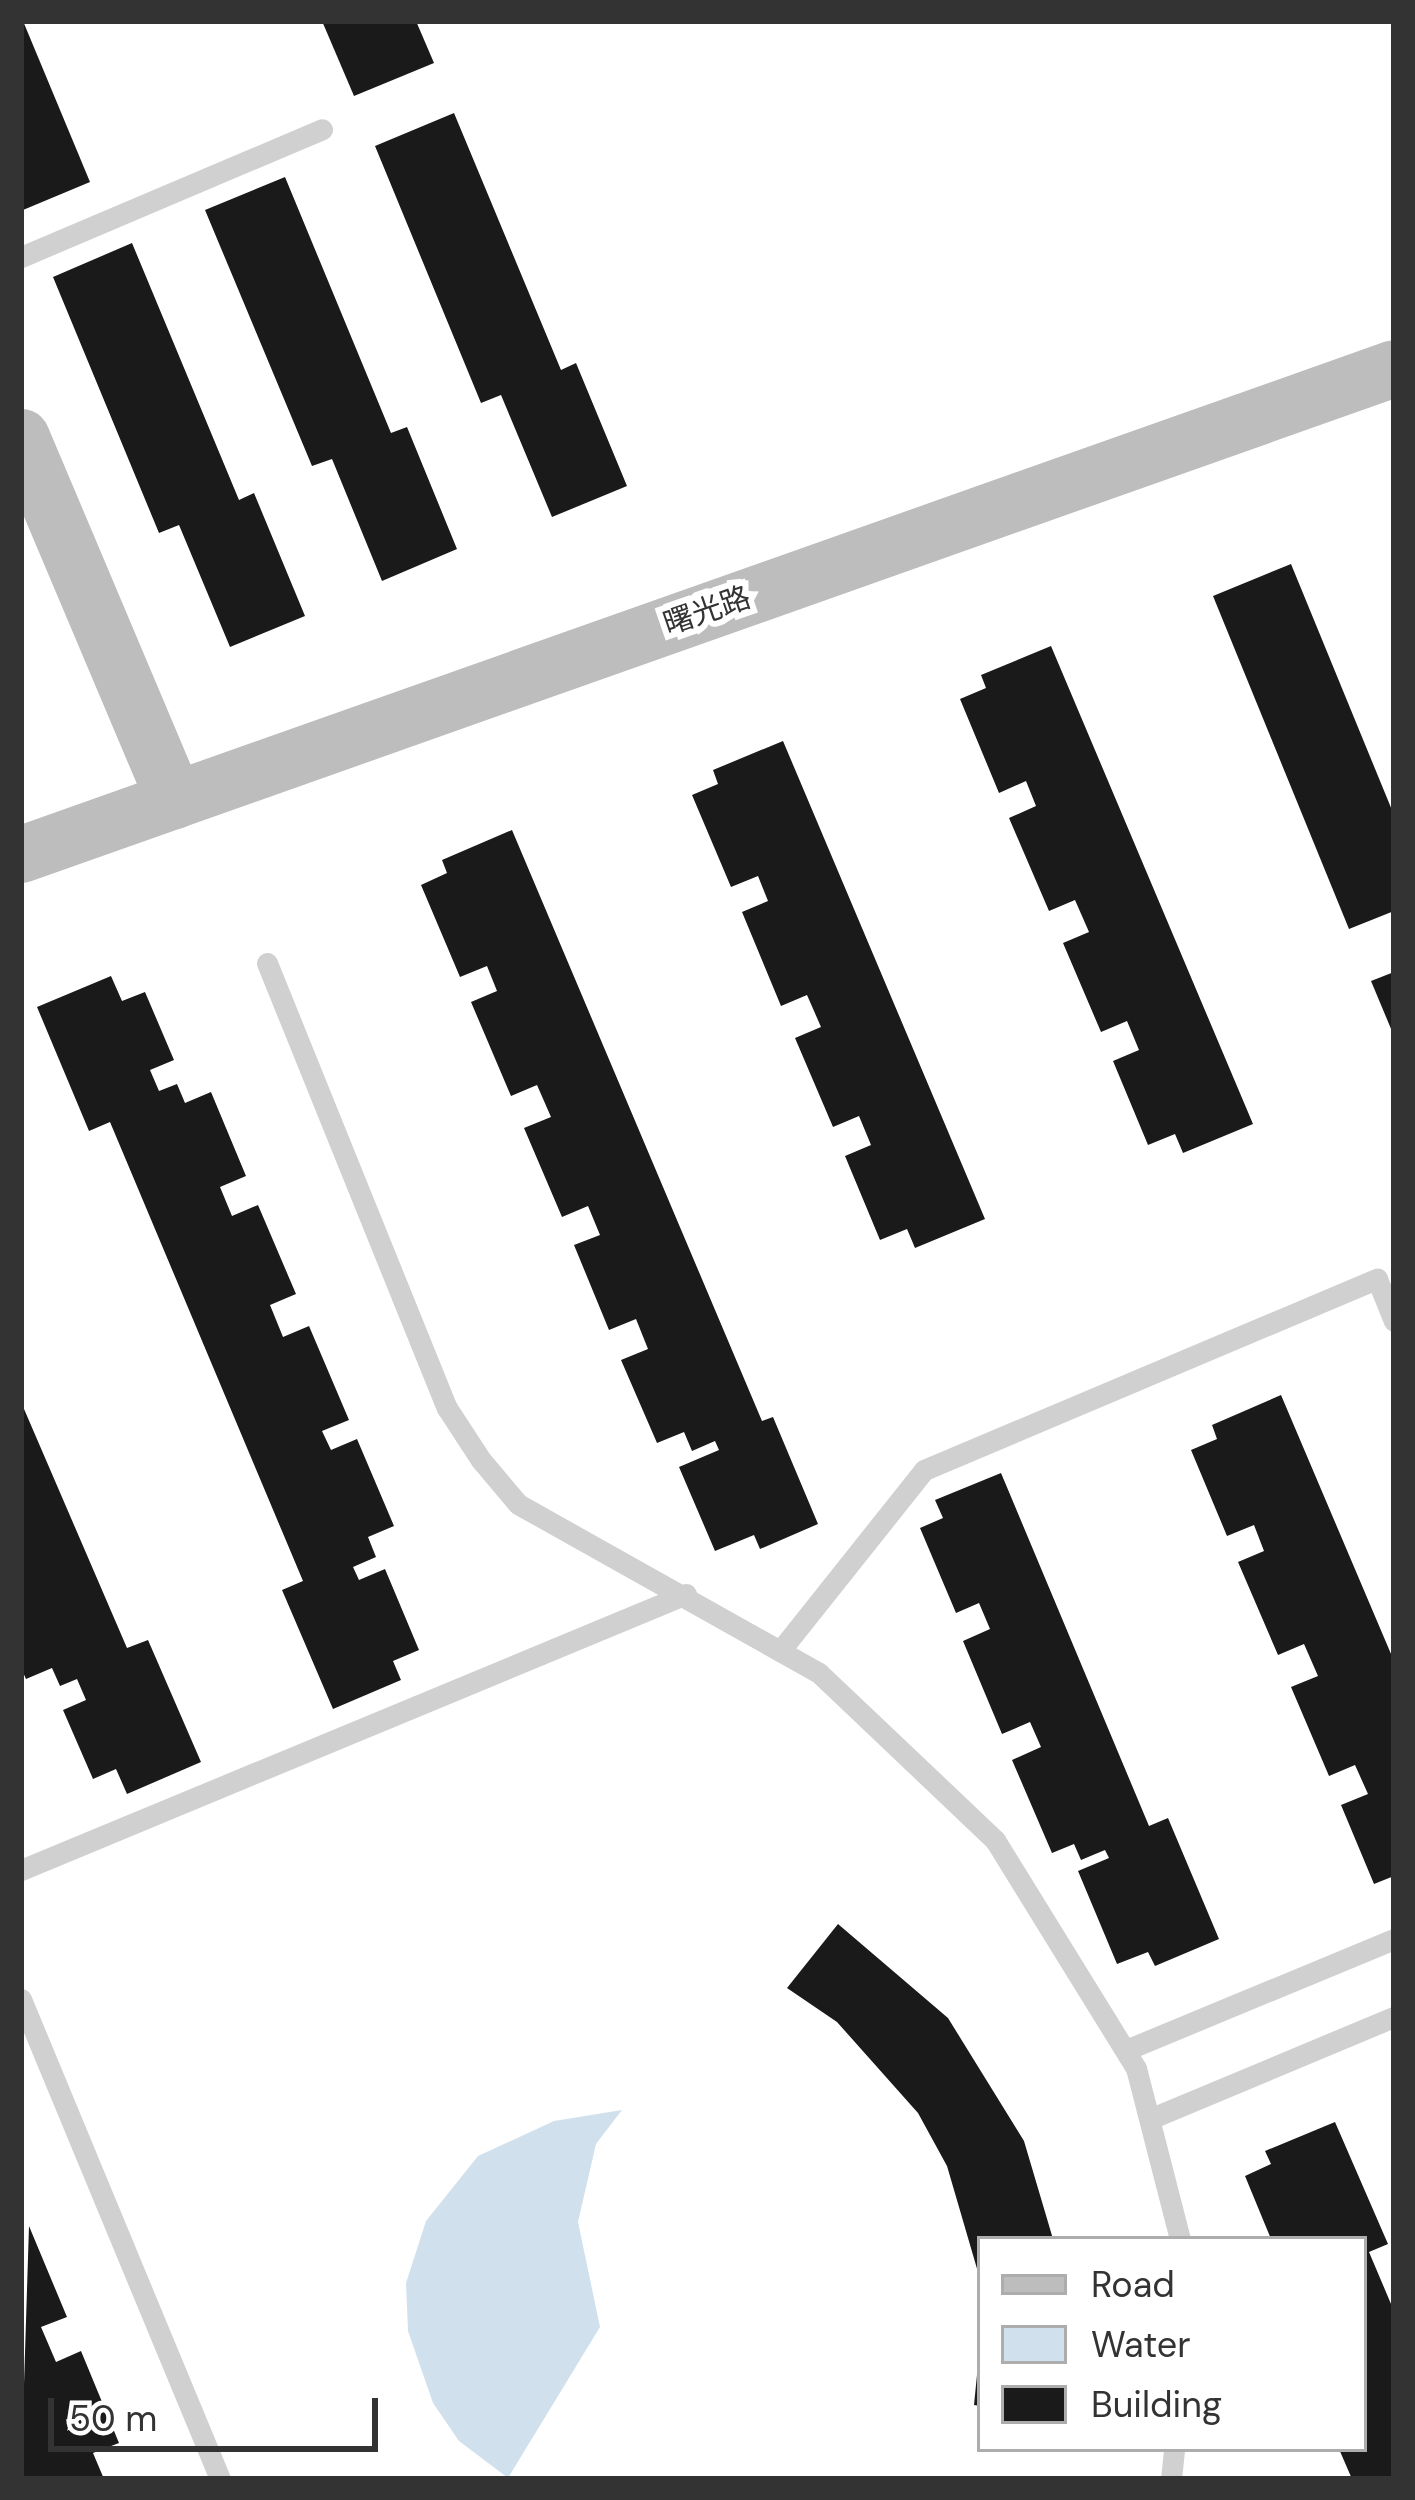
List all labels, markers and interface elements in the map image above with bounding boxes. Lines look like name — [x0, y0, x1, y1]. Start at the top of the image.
street label: 曙光路 — [659, 579, 755, 643]
legend — [977, 2236, 1367, 2452]
text: Road — [1091, 2261, 1175, 2308]
text: Water — [1091, 2321, 1191, 2368]
scale bar — [54, 2374, 384, 2448]
text: Building — [1091, 2381, 1222, 2428]
text: 50 m — [69, 2395, 157, 2442]

